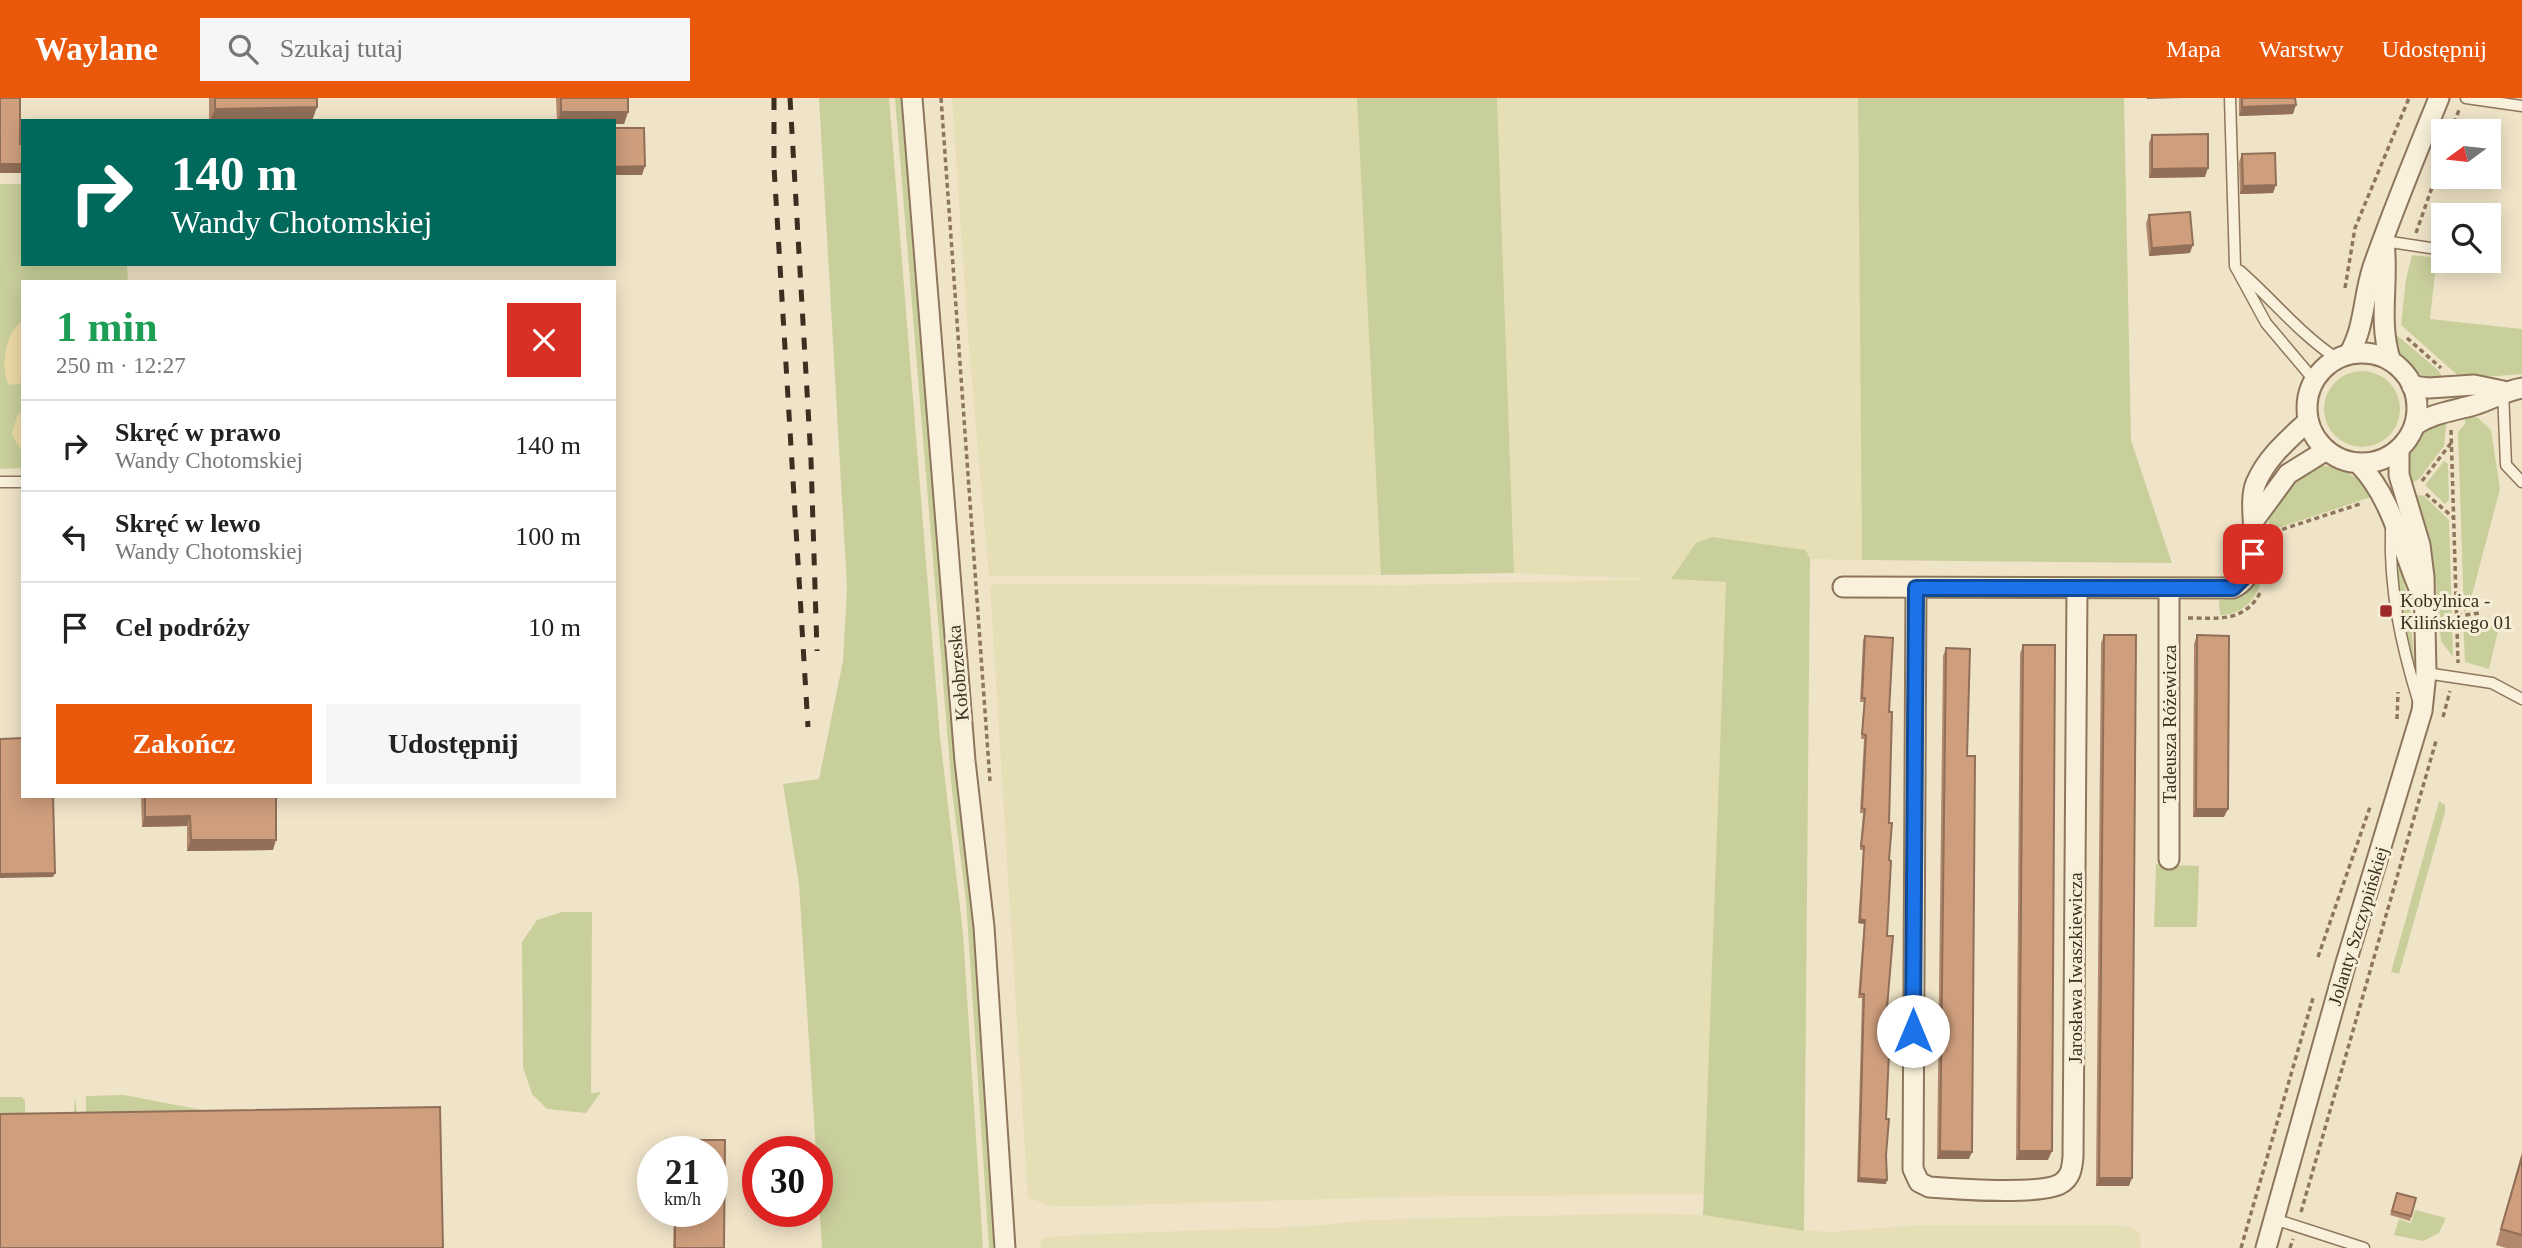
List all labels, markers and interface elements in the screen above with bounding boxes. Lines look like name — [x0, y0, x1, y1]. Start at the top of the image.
search box — [200, 18, 690, 81]
icon: search — [224, 30, 262, 68]
text: Waylane — [35, 31, 158, 67]
text: Szukaj tutaj — [280, 34, 403, 63]
text: Mapa — [2166, 36, 2221, 62]
text: Warstwy — [2259, 36, 2344, 62]
text: Udostępnij — [2382, 36, 2487, 62]
north arrow — [2431, 119, 2501, 189]
map controls — [2431, 119, 2501, 273]
text: 140 m — [171, 146, 298, 201]
icon: right — [56, 147, 147, 238]
button: search — [2431, 203, 2501, 273]
text: Wandy Chotomskiej — [171, 204, 432, 240]
button: close — [507, 303, 581, 377]
text: 1 min — [56, 304, 158, 350]
text: 250 m · 12:27 — [56, 353, 186, 378]
text: Skręć w prawo — [115, 418, 281, 447]
icon: right — [56, 427, 94, 465]
text: 140 m — [515, 431, 581, 460]
text: Wandy Chotomskiej — [115, 448, 303, 473]
text: Skręć w lewo — [115, 509, 261, 538]
icon: left — [56, 518, 94, 556]
text: 100 m — [515, 522, 581, 551]
pin — [2223, 524, 2283, 584]
icon: arrive — [2234, 535, 2272, 573]
text: Wandy Chotomskiej — [115, 539, 303, 564]
place label: Kobylnica - Kilińskiego 01 — [2400, 590, 2512, 633]
marker: Kobylnica - Kilińskiego 01 — [2378, 603, 2394, 619]
icon: arrive — [56, 609, 94, 647]
text: Cel podróży — [115, 613, 250, 642]
text: 10 m — [528, 613, 581, 642]
street label: Kołobrzeska — [943, 624, 973, 722]
street label: Tadeusza Różewicza — [2159, 644, 2180, 803]
button: Zakończ — [56, 704, 312, 784]
button: Udostępnij — [326, 704, 581, 784]
street label: Jolanty Szczypińskiej — [2324, 844, 2392, 1008]
street label: Jarosława Iwaszkiewicza — [2065, 872, 2086, 1064]
position arrow — [1876, 994, 1950, 1068]
speed limit sign: 30 — [742, 1136, 833, 1227]
text: 21 — [665, 1153, 700, 1192]
text: km/h — [664, 1189, 701, 1209]

